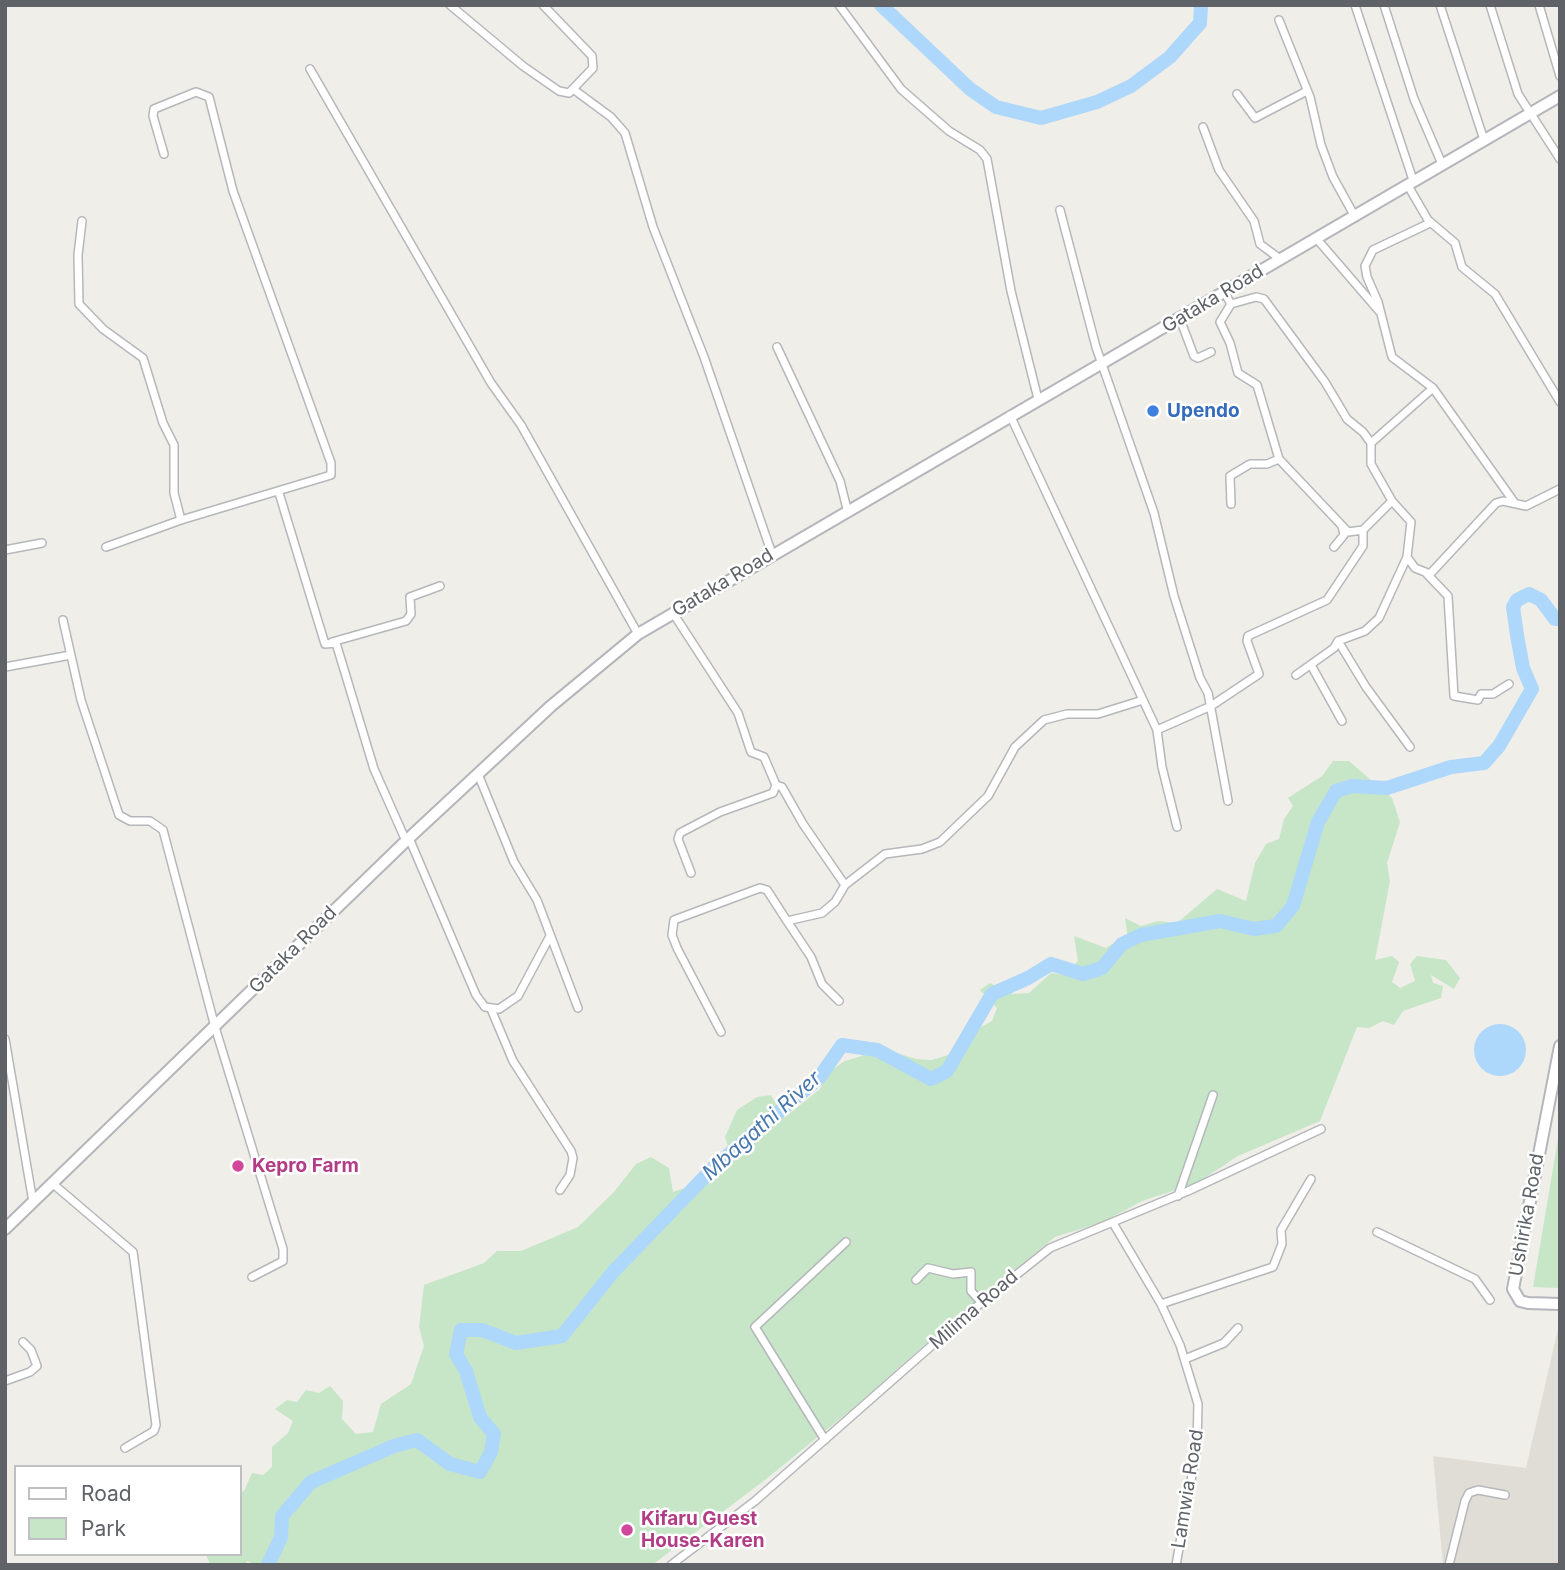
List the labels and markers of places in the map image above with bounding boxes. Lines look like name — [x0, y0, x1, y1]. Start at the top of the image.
place label: Upendo — [1167, 400, 1240, 422]
marker: Upendo — [1145, 403, 1161, 419]
place label: Kepro Farm — [252, 1155, 359, 1177]
marker: Kepro Farm — [230, 1158, 246, 1174]
place label: Kifaru Guest House-Karen — [641, 1508, 765, 1552]
marker: Kifaru Guest House-Karen — [619, 1522, 635, 1538]

